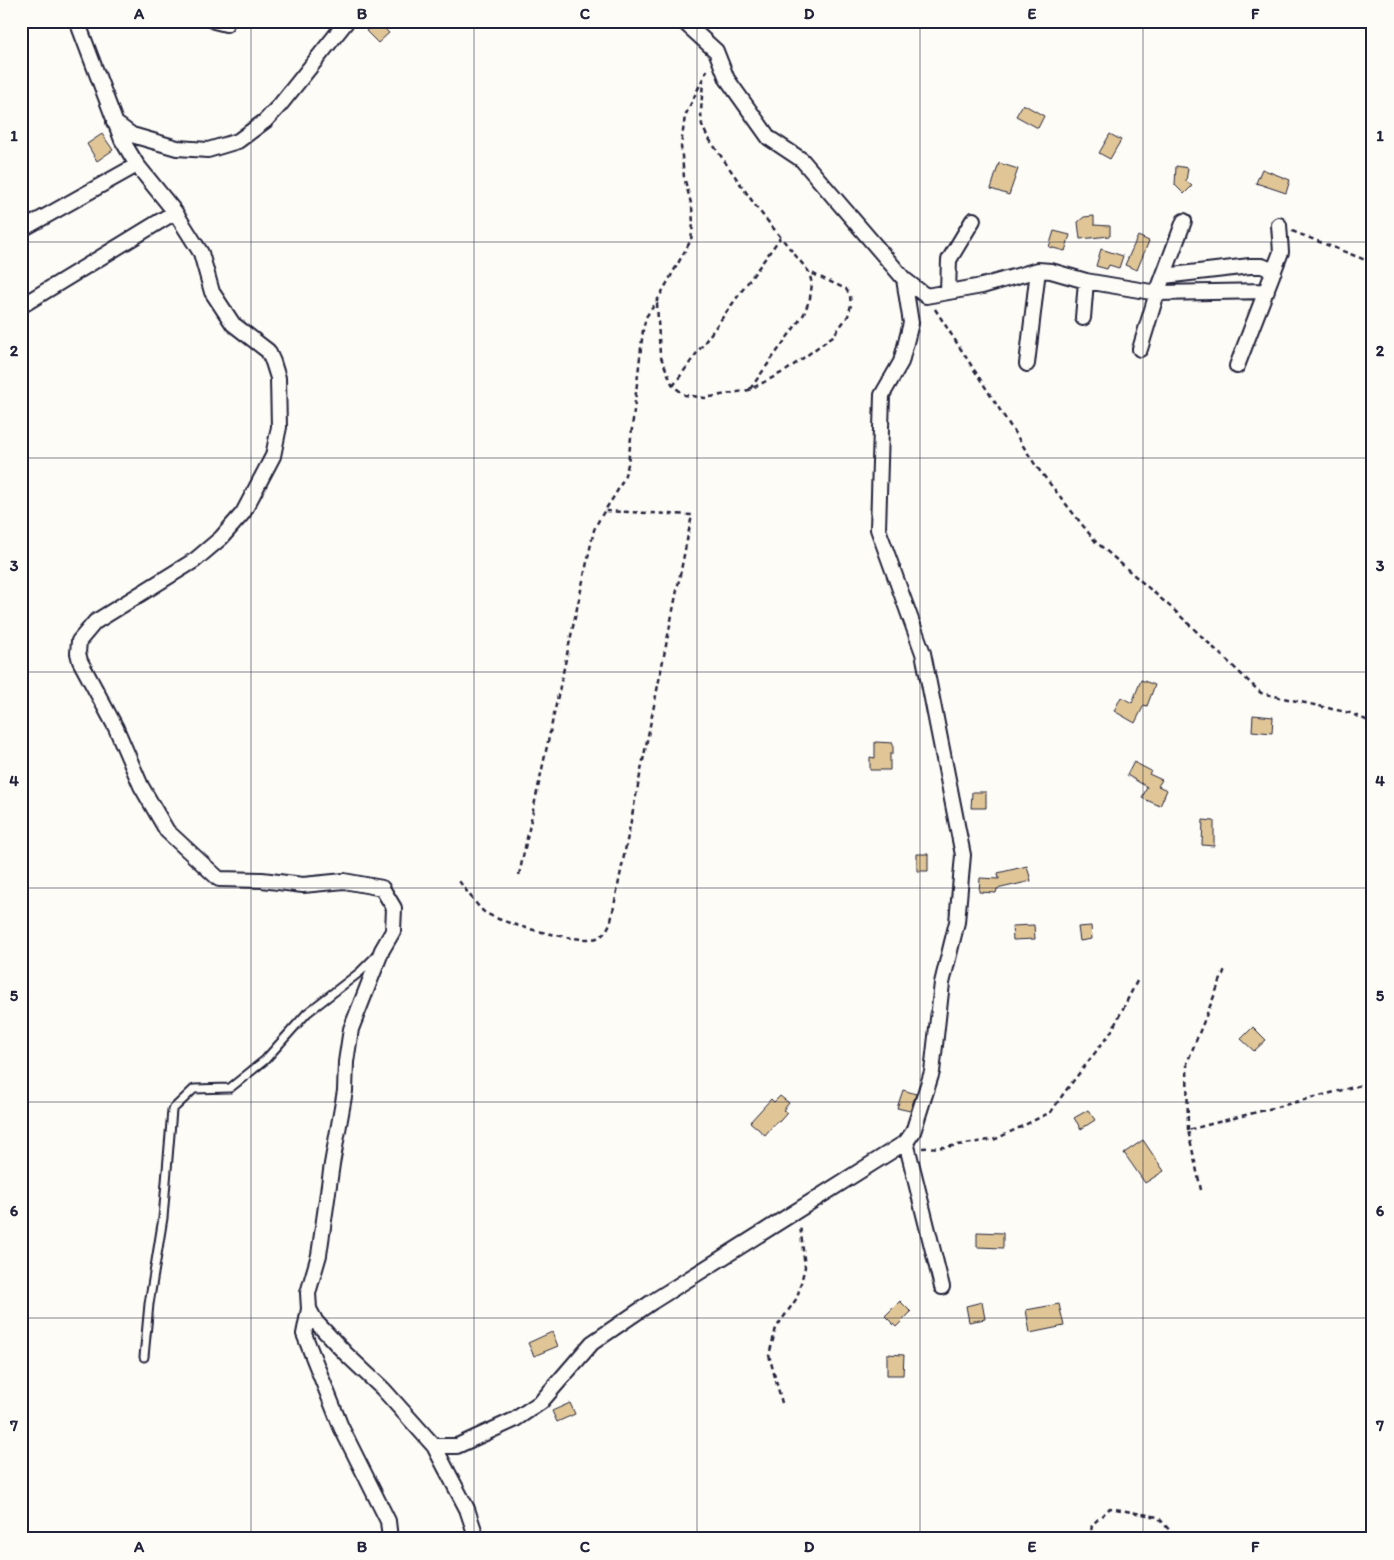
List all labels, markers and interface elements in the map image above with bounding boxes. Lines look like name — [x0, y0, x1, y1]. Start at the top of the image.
text: A — [133, 4, 145, 23]
text: B — [357, 4, 368, 23]
text: C — [580, 4, 591, 23]
text: D — [804, 4, 815, 23]
text: E — [1028, 4, 1037, 23]
text: F — [1251, 4, 1260, 23]
text: 1 — [10, 126, 18, 145]
text: 1 — [1376, 126, 1384, 145]
text: 2 — [10, 341, 19, 360]
text: 2 — [1376, 341, 1385, 360]
text: 3 — [10, 556, 19, 575]
text: 3 — [1376, 556, 1385, 575]
text: 4 — [9, 771, 19, 790]
text: 4 — [1375, 771, 1385, 790]
text: 5 — [10, 986, 19, 1005]
text: 5 — [1376, 986, 1385, 1005]
text: 6 — [10, 1201, 19, 1220]
text: 6 — [1376, 1201, 1385, 1220]
text: 7 — [9, 1416, 18, 1435]
text: 7 — [1375, 1416, 1384, 1435]
text: A — [133, 1537, 145, 1556]
text: B — [357, 1537, 368, 1556]
text: C — [580, 1537, 591, 1556]
text: D — [804, 1537, 815, 1556]
text: E — [1028, 1537, 1037, 1556]
text: F — [1251, 1537, 1260, 1556]

